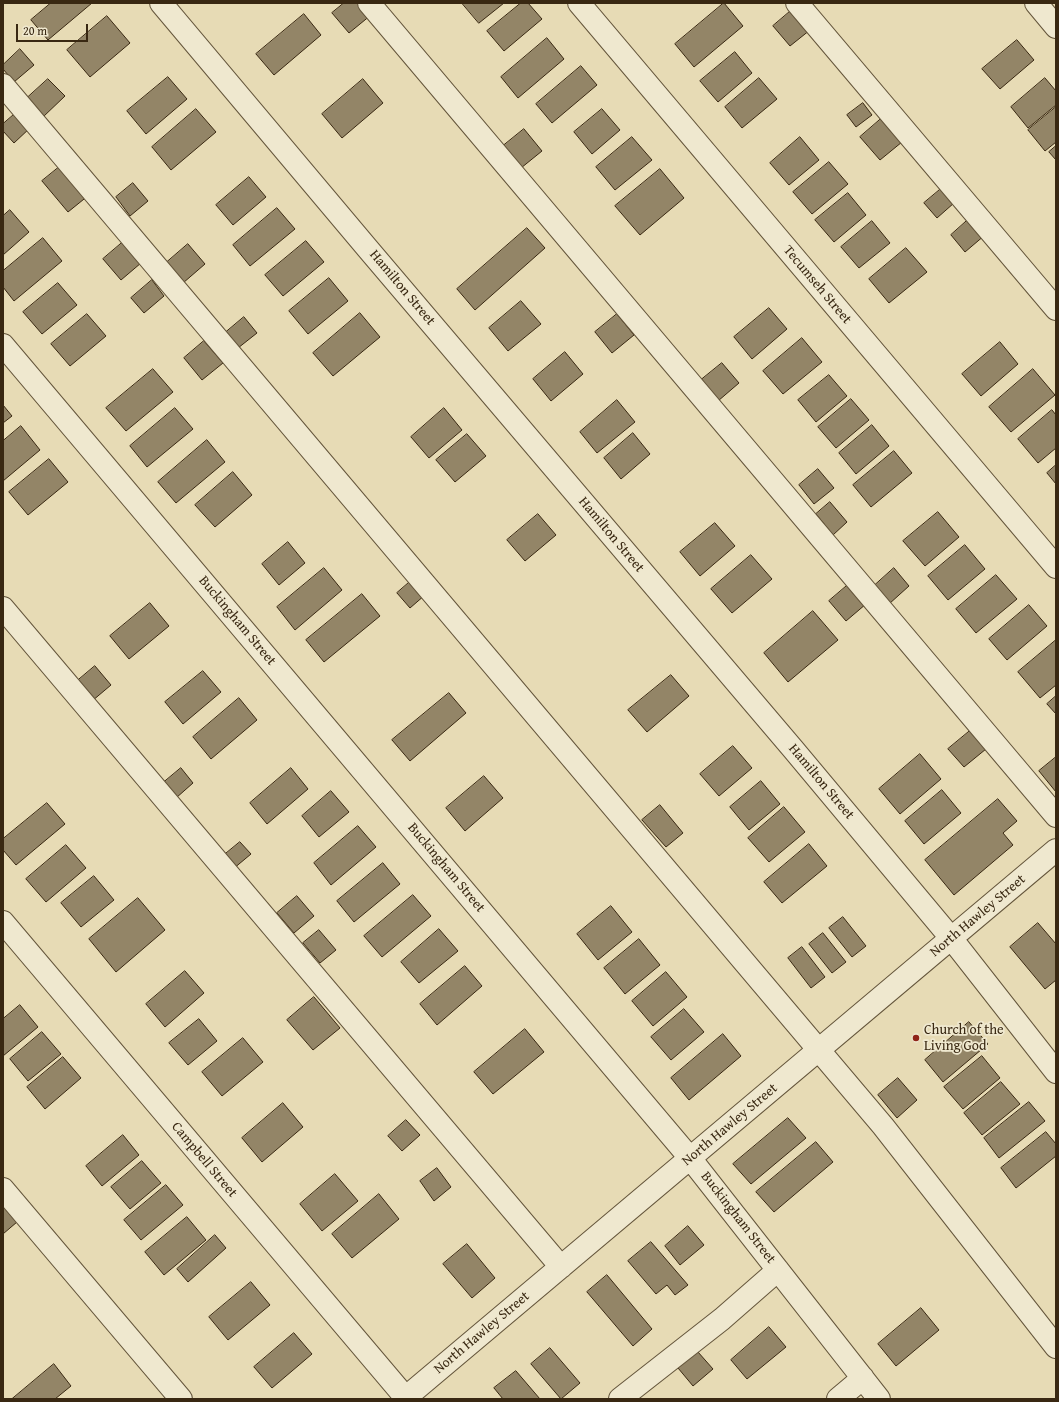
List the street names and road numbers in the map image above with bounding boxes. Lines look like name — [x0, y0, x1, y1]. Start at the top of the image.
street label: Tecumseh Street — [779, 242, 855, 328]
street label: Hamilton Street — [365, 247, 439, 329]
street label: Hamilton Street — [574, 494, 648, 576]
street label: Buckingham Street — [195, 573, 279, 669]
street label: Hamilton Street — [784, 741, 858, 823]
street label: Buckingham Street — [404, 820, 488, 916]
street label: North Hawley Street — [927, 871, 1029, 961]
street label: North Hawley Street — [679, 1080, 781, 1170]
street label: Campbell Street — [168, 1119, 240, 1201]
street label: Buckingham Street — [697, 1169, 779, 1267]
street label: North Hawley Street — [431, 1288, 533, 1378]

